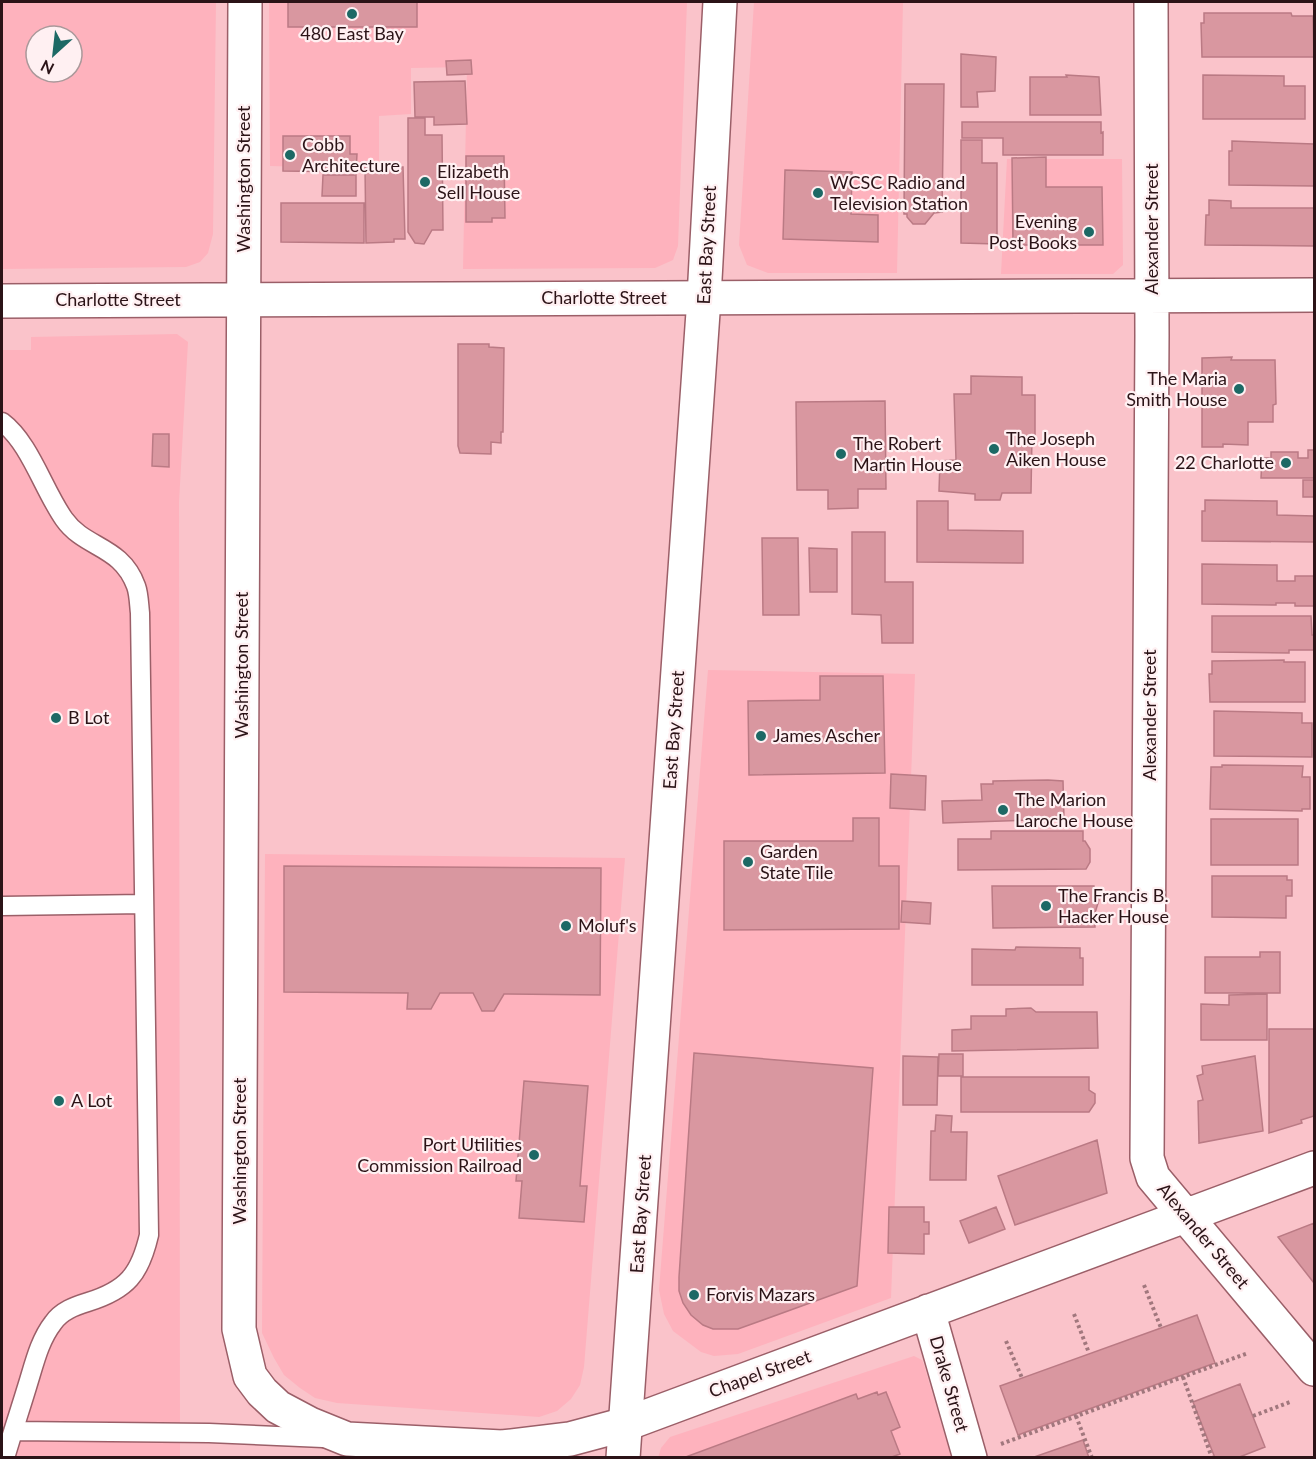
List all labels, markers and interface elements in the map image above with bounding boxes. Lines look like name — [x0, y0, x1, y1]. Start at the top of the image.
marker: 480 East Bay — [345, 7, 359, 21]
place label: 480 East Bay — [300, 22, 404, 44]
north arrow — [24, 24, 84, 84]
text: N — [37, 57, 57, 79]
street label: Washington Street — [232, 105, 254, 252]
place label: Cobb Architecture — [302, 133, 400, 176]
marker: Cobb Architecture — [283, 148, 297, 162]
place label: Elizabeth Sell House — [437, 160, 520, 203]
street label: Alexander Street — [1140, 163, 1162, 295]
place label: WCSC Radio and Television Station — [830, 171, 968, 214]
marker: Elizabeth Sell House — [418, 175, 432, 189]
street label: East Bay Street — [692, 184, 720, 305]
marker: WCSC Radio and Television Station — [811, 186, 825, 200]
place label: Evening Post Books — [989, 210, 1077, 253]
marker: Evening Post Books — [1082, 225, 1096, 239]
street label: Charlotte Street — [541, 286, 667, 308]
street label: Charlotte Street — [55, 288, 181, 310]
place label: The Maria Smith House — [1126, 367, 1227, 410]
marker: The Maria Smith House — [1232, 382, 1246, 396]
place label: The Joseph Aiken House — [1006, 427, 1106, 470]
place label: The Robert Martin House — [853, 432, 962, 475]
marker: The Joseph Aiken House — [987, 442, 1001, 456]
marker: The Robert Martin House — [834, 447, 848, 461]
place label: 22 Charlotte — [1175, 451, 1274, 473]
marker: 22 Charlotte — [1279, 456, 1293, 470]
street label: Washington Street — [230, 591, 252, 738]
street label: Alexander Street — [1138, 649, 1160, 781]
street label: East Bay Street — [658, 669, 688, 790]
place label: B Lot — [68, 706, 110, 728]
marker: B Lot — [49, 711, 63, 725]
place label: James Ascher — [773, 724, 880, 746]
marker: James Ascher — [754, 729, 768, 743]
place label: The Marion Laroche House — [1015, 788, 1133, 831]
marker: The Marion Laroche House — [996, 803, 1010, 817]
place label: Garden State Tile — [760, 840, 833, 883]
marker: Garden State Tile — [741, 855, 755, 869]
place label: The Francis B. Hacker House — [1058, 884, 1169, 927]
marker: The Francis B. Hacker House — [1039, 899, 1053, 913]
place label: Moluf's — [578, 914, 637, 936]
marker: Moluf's — [559, 919, 573, 933]
street label: Washington Street — [228, 1077, 250, 1224]
place label: A Lot — [71, 1089, 113, 1111]
marker: A Lot — [52, 1094, 66, 1108]
place label: Port Utilities Commission Railroad — [357, 1133, 522, 1176]
marker: Port Utilities Commission Railroad — [527, 1148, 541, 1162]
street label: East Bay Street — [625, 1153, 655, 1274]
street label: Alexander Street — [1153, 1178, 1255, 1293]
place label: Forvis Mazars — [706, 1283, 815, 1305]
marker: Forvis Mazars — [687, 1288, 701, 1302]
street label: Drake Street — [926, 1333, 974, 1435]
street label: Chapel Street — [706, 1344, 814, 1402]

